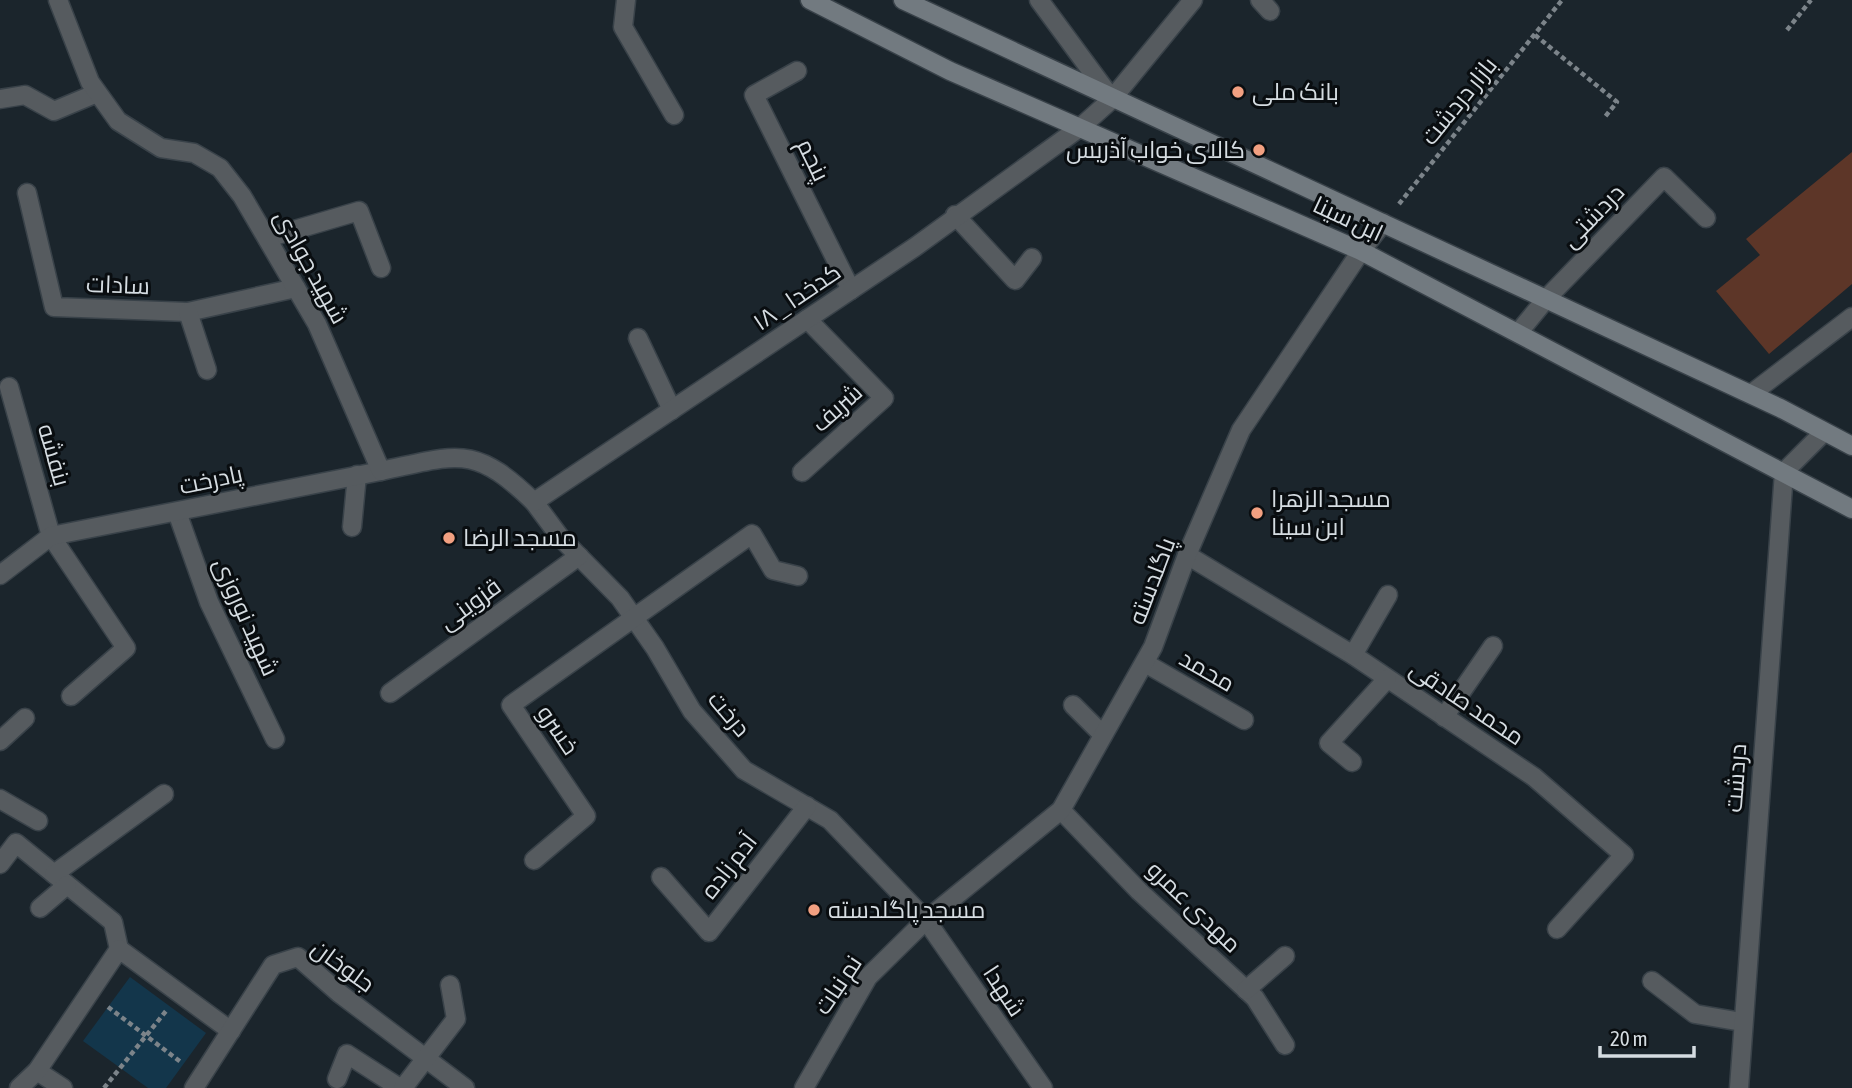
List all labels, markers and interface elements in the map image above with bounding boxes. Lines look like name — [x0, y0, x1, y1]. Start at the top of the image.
street label: بازار دردشت — [1415, 51, 1502, 150]
place label: بانک ملی — [1252, 78, 1339, 106]
marker: بانک ملی — [1230, 84, 1246, 100]
street label: پنجم — [789, 134, 835, 187]
place label: کالای خواب آذریس — [1066, 136, 1245, 164]
marker: کالای خواب آذریس — [1251, 142, 1267, 158]
street label: دردشتی — [1556, 178, 1630, 254]
street label: ابن سینا — [1309, 191, 1387, 247]
street label: شهید جوادی — [268, 205, 354, 329]
street label: ۱۸ _ کدخدا — [748, 258, 846, 336]
street label: سادات — [86, 270, 150, 299]
street label: شریف — [806, 378, 867, 437]
street label: بنفشه — [33, 421, 76, 489]
street label: پادرخت — [177, 459, 246, 502]
place label: مسجد الزهرا ابن سینا — [1271, 485, 1391, 541]
marker: مسجد الزهرا ابن سینا — [1249, 505, 1265, 521]
place label: مسجد الرضا — [463, 524, 577, 551]
marker: مسجد الرضا — [441, 530, 457, 546]
street label: پاگلدسته — [1123, 533, 1183, 629]
street label: شهید نوروزی — [208, 554, 284, 680]
street label: قزوینی — [434, 572, 506, 636]
street label: محمد — [1175, 644, 1240, 697]
street label: محمد صادقی — [1405, 655, 1529, 751]
street label: درخت — [703, 686, 756, 742]
street label: خسرو — [532, 700, 585, 760]
street label: دردشت — [1720, 743, 1751, 813]
street label: آدم زاده — [695, 828, 765, 905]
street label: مهدی عمرو — [1141, 855, 1247, 959]
place label: مسجد پاگلدسته — [828, 896, 985, 926]
marker: مسجد پاگلدسته — [806, 902, 822, 918]
street label: جلوخان — [306, 934, 380, 998]
street label: نم نبات — [808, 950, 869, 1021]
street label: شهدا — [977, 960, 1031, 1022]
scale bar — [1600, 1014, 1694, 1058]
text: 20 m — [1610, 1026, 1648, 1050]

